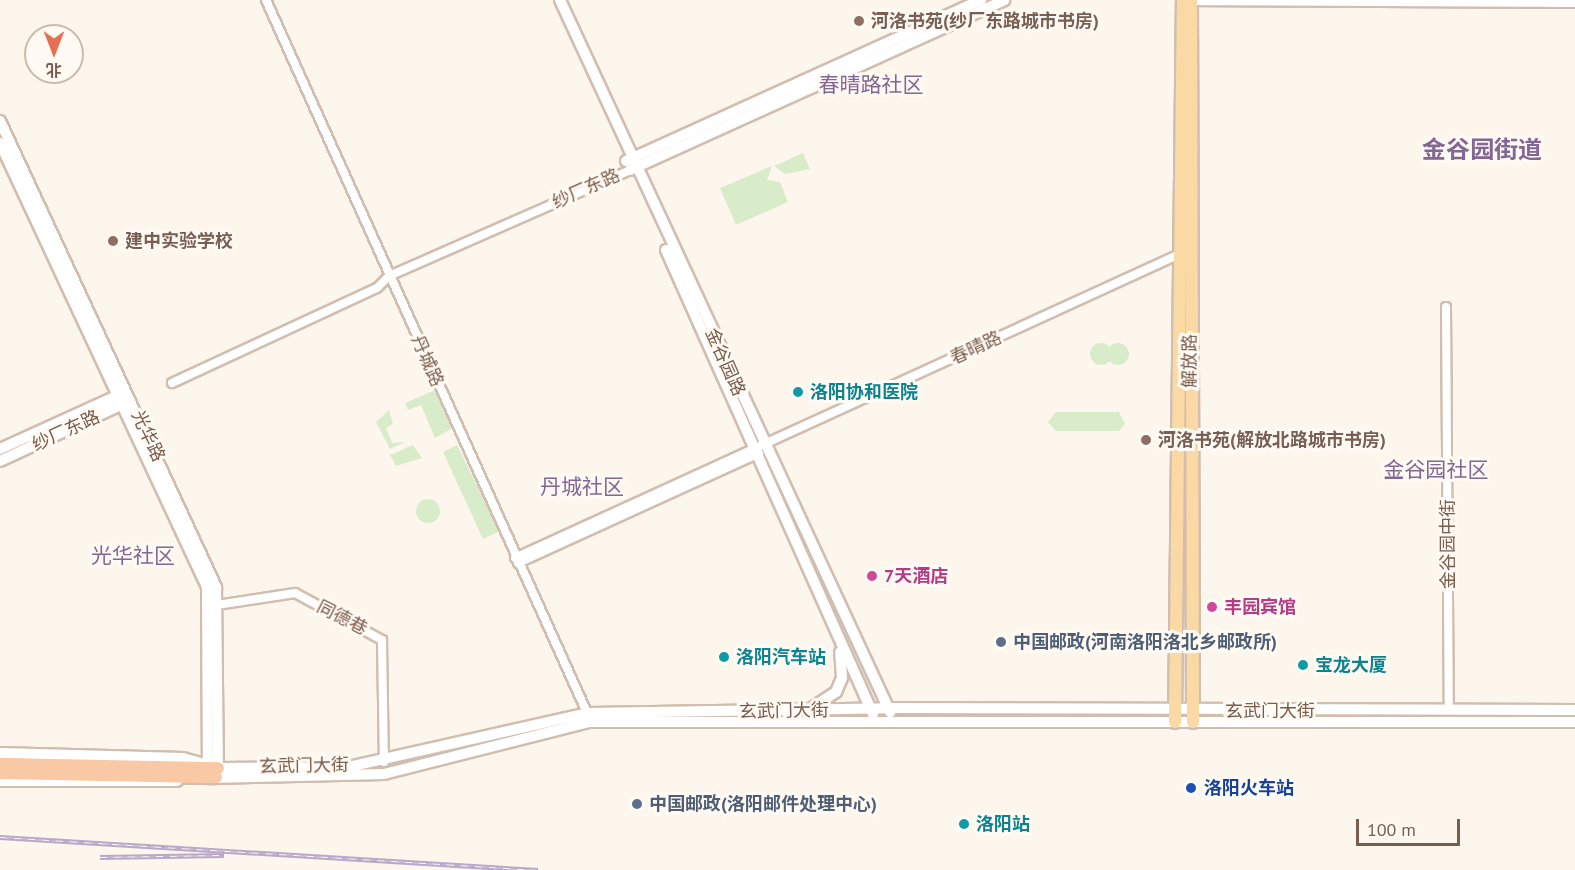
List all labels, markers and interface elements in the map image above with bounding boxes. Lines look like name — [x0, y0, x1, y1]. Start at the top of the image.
place label: 河洛书苑(纱厂东路城市书房) — [871, 10, 1099, 32]
marker: 河洛书苑(纱厂东路城市书房) — [852, 14, 866, 28]
north arrow — [24, 24, 84, 84]
text: 北 — [46, 60, 62, 80]
district label: 春晴路社区 — [819, 72, 923, 98]
district label: 金谷园街道 — [1422, 136, 1542, 164]
street label: 纱厂东路 — [549, 164, 623, 214]
place label: 建中实验学校 — [125, 230, 233, 252]
marker: 建中实验学校 — [106, 234, 120, 248]
street label: 金谷园路 — [700, 325, 750, 399]
street label: 春晴路 — [947, 327, 1005, 369]
street label: 丹城路 — [406, 332, 448, 390]
street label: 解放路 — [1179, 334, 1201, 388]
place label: 洛阳协和医院 — [810, 381, 918, 403]
marker: 洛阳协和医院 — [791, 385, 805, 399]
street label: 纱厂东路 — [29, 406, 103, 456]
street label: 光华路 — [127, 407, 169, 465]
place label: 河洛书苑(解放北路城市书房) — [1158, 429, 1386, 451]
marker: 河洛书苑(解放北路城市书房) — [1139, 433, 1153, 447]
district label: 金谷园社区 — [1384, 457, 1488, 483]
district label: 丹城社区 — [540, 474, 624, 500]
street label: 金谷园中街 — [1437, 499, 1459, 589]
district label: 光华社区 — [91, 543, 175, 569]
place label: 7天酒店 — [884, 565, 948, 587]
marker: 7天酒店 — [865, 569, 879, 583]
street label: 同德巷 — [313, 596, 371, 640]
place label: 丰园宾馆 — [1224, 596, 1296, 618]
marker: 丰园宾馆 — [1205, 600, 1219, 614]
place label: 中国邮政(河南洛阳洛北乡邮政所) — [1013, 631, 1277, 653]
marker: 中国邮政(河南洛阳洛北乡邮政所) — [994, 635, 1008, 649]
place label: 洛阳汽车站 — [736, 646, 826, 668]
marker: 洛阳汽车站 — [717, 650, 731, 664]
place label: 宝龙大厦 — [1315, 654, 1387, 676]
marker: 宝龙大厦 — [1296, 658, 1310, 672]
street label: 玄武门大街 — [739, 699, 829, 723]
street label: 玄武门大街 — [1225, 700, 1315, 722]
street label: 玄武门大街 — [259, 754, 349, 778]
place label: 洛阳火车站 — [1204, 777, 1294, 799]
marker: 洛阳火车站 — [1182, 779, 1200, 797]
place label: 中国邮政(洛阳邮件处理中心) — [649, 793, 877, 815]
marker: 中国邮政(洛阳邮件处理中心) — [630, 797, 644, 811]
scale bar — [1359, 807, 1462, 845]
place label: 洛阳站 — [976, 813, 1030, 835]
marker: 洛阳站 — [957, 817, 971, 831]
text: 100 m — [1367, 818, 1416, 841]

